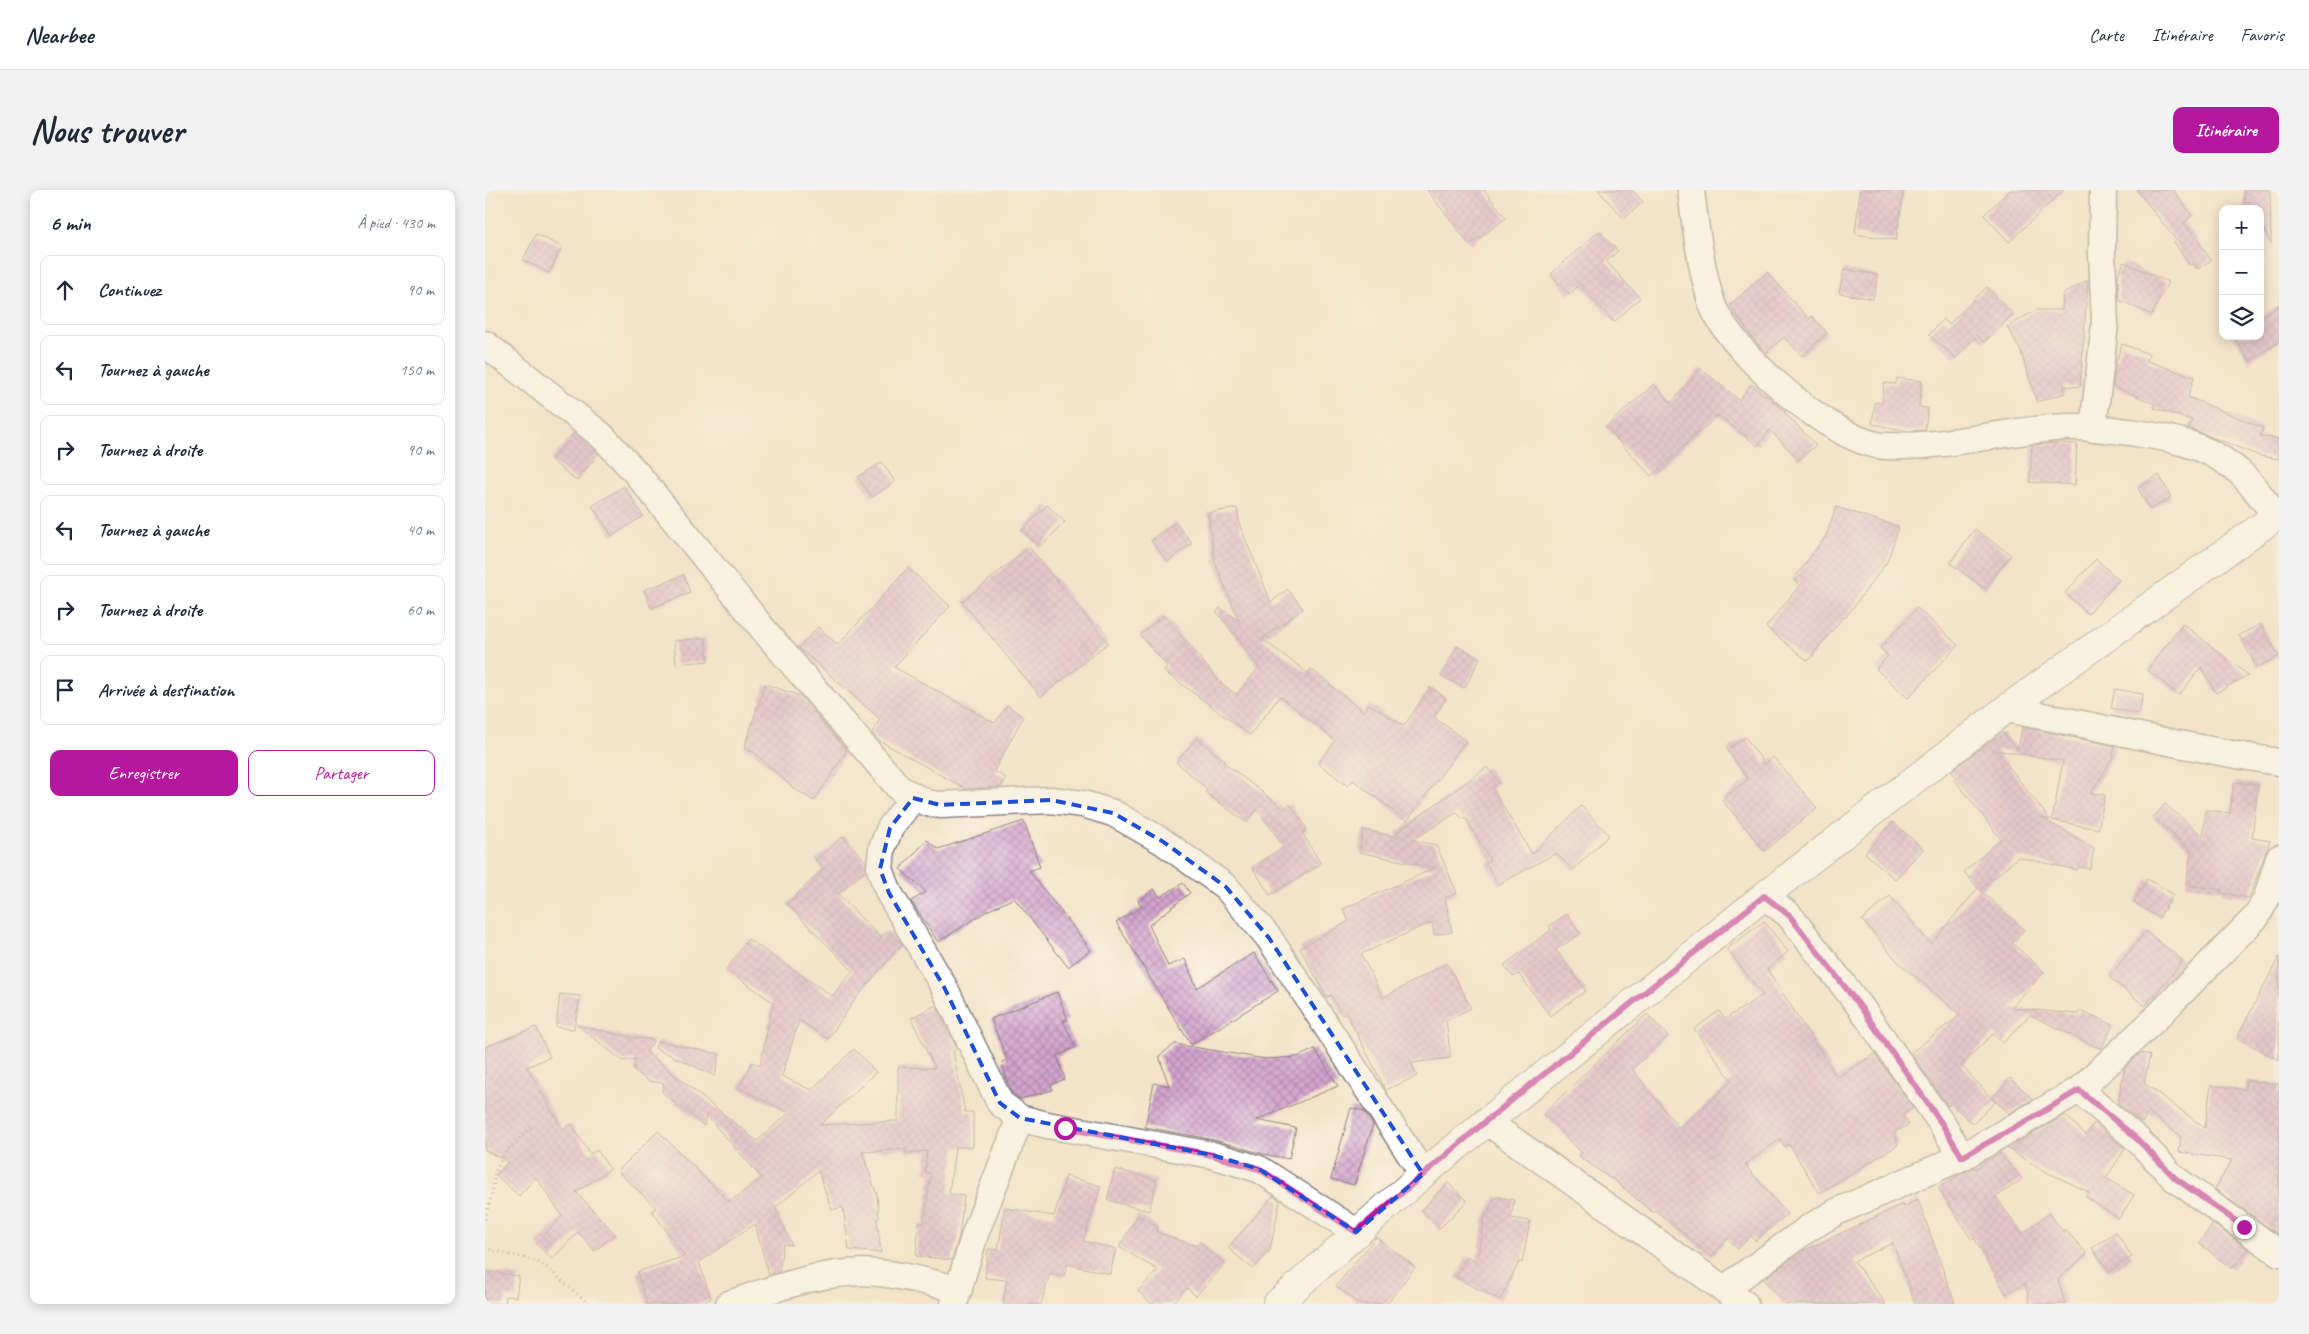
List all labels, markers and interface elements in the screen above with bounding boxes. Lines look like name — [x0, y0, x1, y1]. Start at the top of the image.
text: Nearbee — [25, 20, 93, 50]
text: Carte — [2089, 24, 2124, 46]
text: Itinéraire — [2152, 24, 2213, 46]
text: Favoris — [2241, 24, 2284, 46]
button: Itinéraire — [2173, 107, 2279, 153]
text: Nous trouver — [30, 108, 184, 153]
map controls — [2219, 205, 2264, 340]
button: + — [2219, 205, 2264, 250]
text: 6 min — [50, 210, 91, 236]
text: À pied · 430 m — [357, 213, 435, 233]
button: − — [2219, 250, 2264, 295]
icon: ahead — [51, 276, 79, 304]
text: Continuez — [98, 278, 161, 302]
text: 90 m — [407, 280, 434, 300]
button: layers — [2219, 295, 2264, 340]
icon: left — [51, 356, 79, 384]
text: Tournez à gauche — [98, 358, 209, 382]
text: 150 m — [400, 360, 434, 380]
icon: right — [51, 436, 79, 464]
text: Tournez à droite — [98, 438, 202, 462]
text: 90 m — [407, 440, 434, 460]
icon: left — [51, 516, 79, 544]
text: Tournez à gauche — [98, 518, 209, 542]
text: 40 m — [407, 520, 434, 540]
icon: right — [51, 596, 79, 624]
text: Tournez à droite — [98, 598, 202, 622]
text: 60 m — [407, 600, 434, 620]
icon: arrive — [51, 676, 79, 704]
text: Arrivée à destination — [98, 678, 234, 702]
button: Enregistrer — [50, 750, 238, 796]
button: Partager — [248, 750, 435, 796]
route start — [1054, 1117, 1077, 1140]
route end — [2233, 1216, 2256, 1239]

